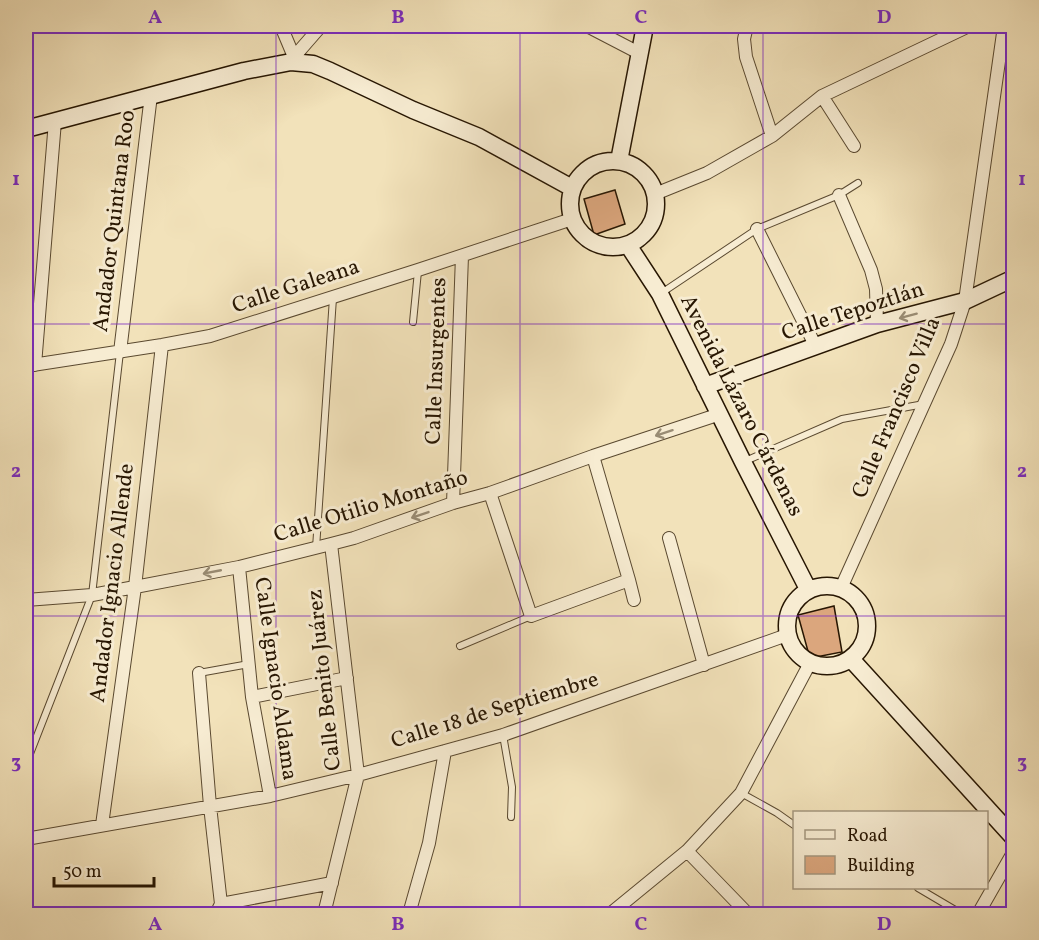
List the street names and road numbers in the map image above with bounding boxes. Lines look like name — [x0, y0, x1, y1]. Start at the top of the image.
street label: Andador Quintana Roo — [86, 108, 144, 334]
street label: Calle Galeana — [228, 252, 364, 322]
street label: Calle Tepoztlán — [778, 274, 928, 350]
street label: Calle Insurgentes — [419, 277, 455, 445]
street label: Avenida Lázaro Cárdenas — [672, 290, 810, 522]
street label: Calle Francisco Villa — [845, 313, 949, 503]
street label: Andador Ignacio Allende — [83, 462, 143, 704]
street label: Calle Otilio Montaño — [270, 463, 472, 551]
street label: Calle Ignacio Aldama — [245, 575, 305, 783]
street label: Calle Benito Juárez — [300, 588, 350, 772]
street label: Calle 18 de Septiembre — [387, 665, 603, 757]

